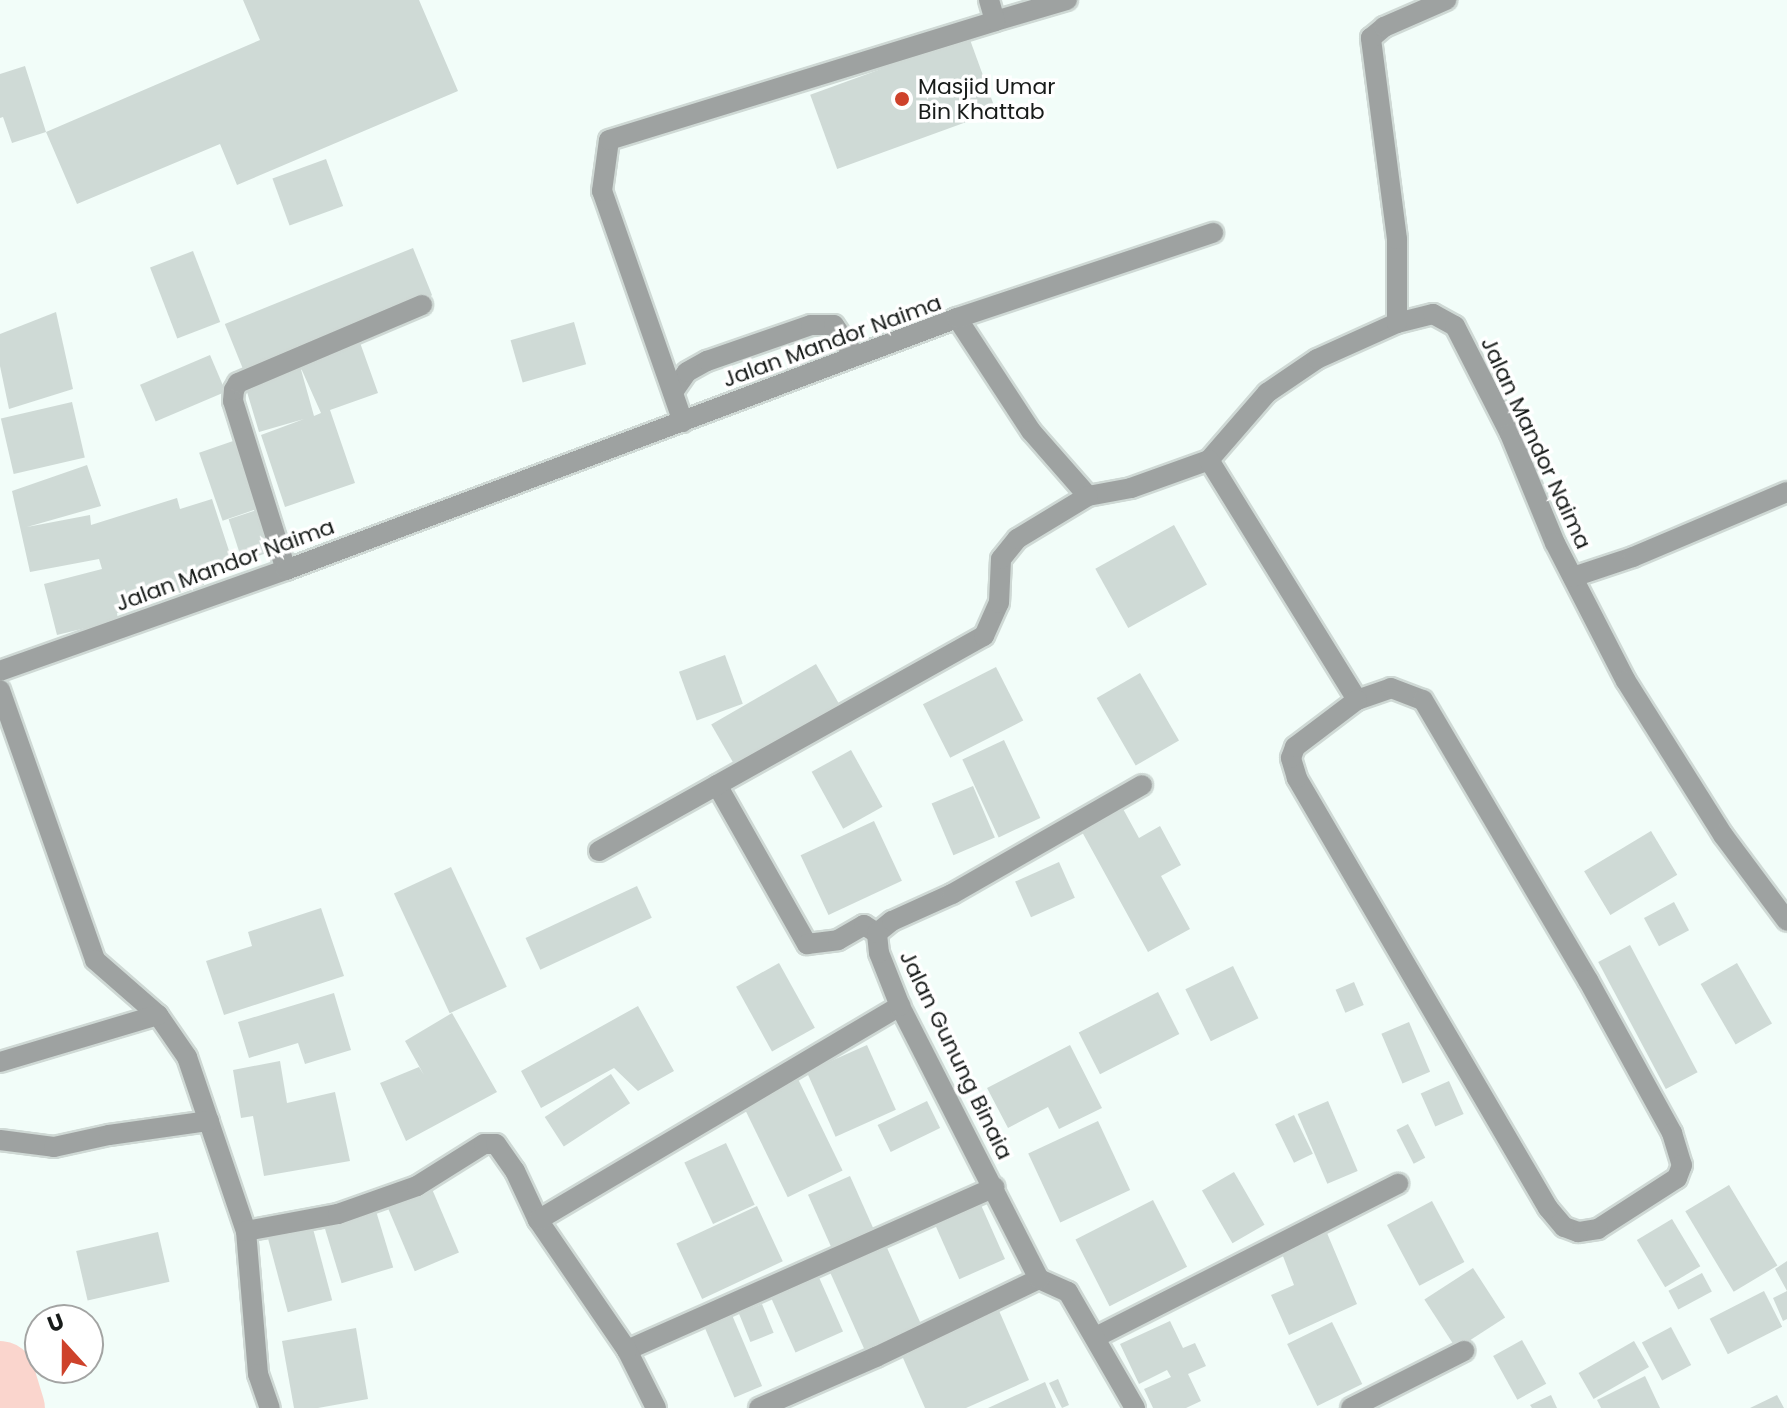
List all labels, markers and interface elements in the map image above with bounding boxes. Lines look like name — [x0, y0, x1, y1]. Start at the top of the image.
place label: Masjid Umar Bin Khattab — [918, 73, 1055, 124]
marker: Masjid Umar Bin Khattab — [893, 90, 911, 108]
street label: Jalan Mandor Naima — [719, 289, 945, 393]
street label: Jalan Mandor Naima — [1475, 333, 1597, 553]
street label: Jalan Mandor Naima — [112, 513, 338, 617]
street label: Jalan Gunung Binaia — [894, 946, 1018, 1164]
north arrow — [24, 1304, 104, 1384]
text: U — [43, 1306, 69, 1340]

